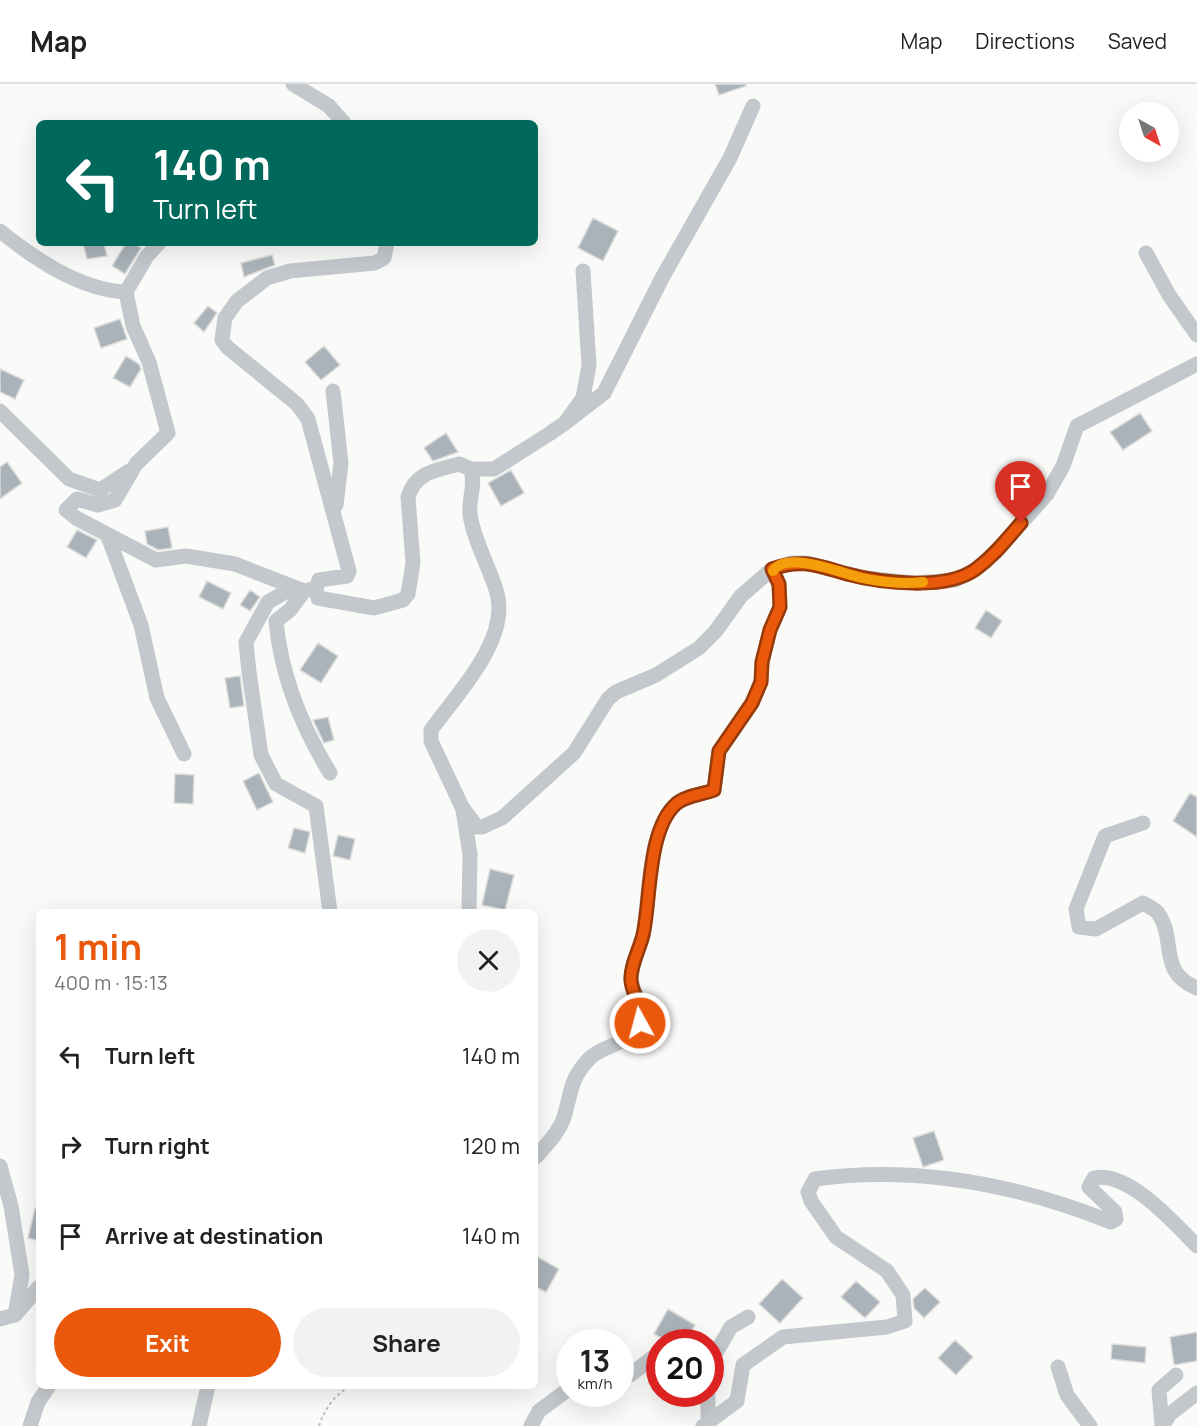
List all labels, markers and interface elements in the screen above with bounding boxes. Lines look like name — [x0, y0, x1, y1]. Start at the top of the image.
text: Map — [30, 22, 87, 60]
text: Map — [901, 27, 942, 55]
text: Directions — [975, 27, 1075, 55]
text: Saved — [1108, 27, 1167, 55]
north arrow — [1119, 102, 1179, 162]
map controls — [1119, 102, 1179, 162]
text: 140 m — [153, 135, 271, 193]
icon: left — [54, 144, 132, 222]
text: Turn left — [153, 190, 257, 227]
pin — [995, 461, 1046, 523]
icon: arrive — [1004, 470, 1037, 503]
text: 1 min — [54, 922, 142, 971]
button: close — [457, 929, 520, 992]
text: 400 m · 15:13 — [54, 969, 168, 996]
position arrow — [608, 991, 672, 1055]
icon: left — [54, 1040, 87, 1073]
text: Turn left — [105, 1041, 195, 1071]
text: 140 m — [462, 1041, 520, 1071]
icon: right — [54, 1130, 87, 1163]
text: Turn right — [105, 1131, 210, 1161]
text: 120 m — [462, 1131, 520, 1161]
icon: arrive — [54, 1220, 87, 1253]
text: Arrive at destination — [105, 1221, 323, 1251]
text: 140 m — [462, 1221, 520, 1251]
button: Exit — [54, 1308, 281, 1377]
button: Share — [293, 1308, 520, 1377]
speed limit sign: 20 — [646, 1329, 724, 1407]
text: 13 — [580, 1340, 610, 1381]
text: km/h — [578, 1373, 612, 1394]

